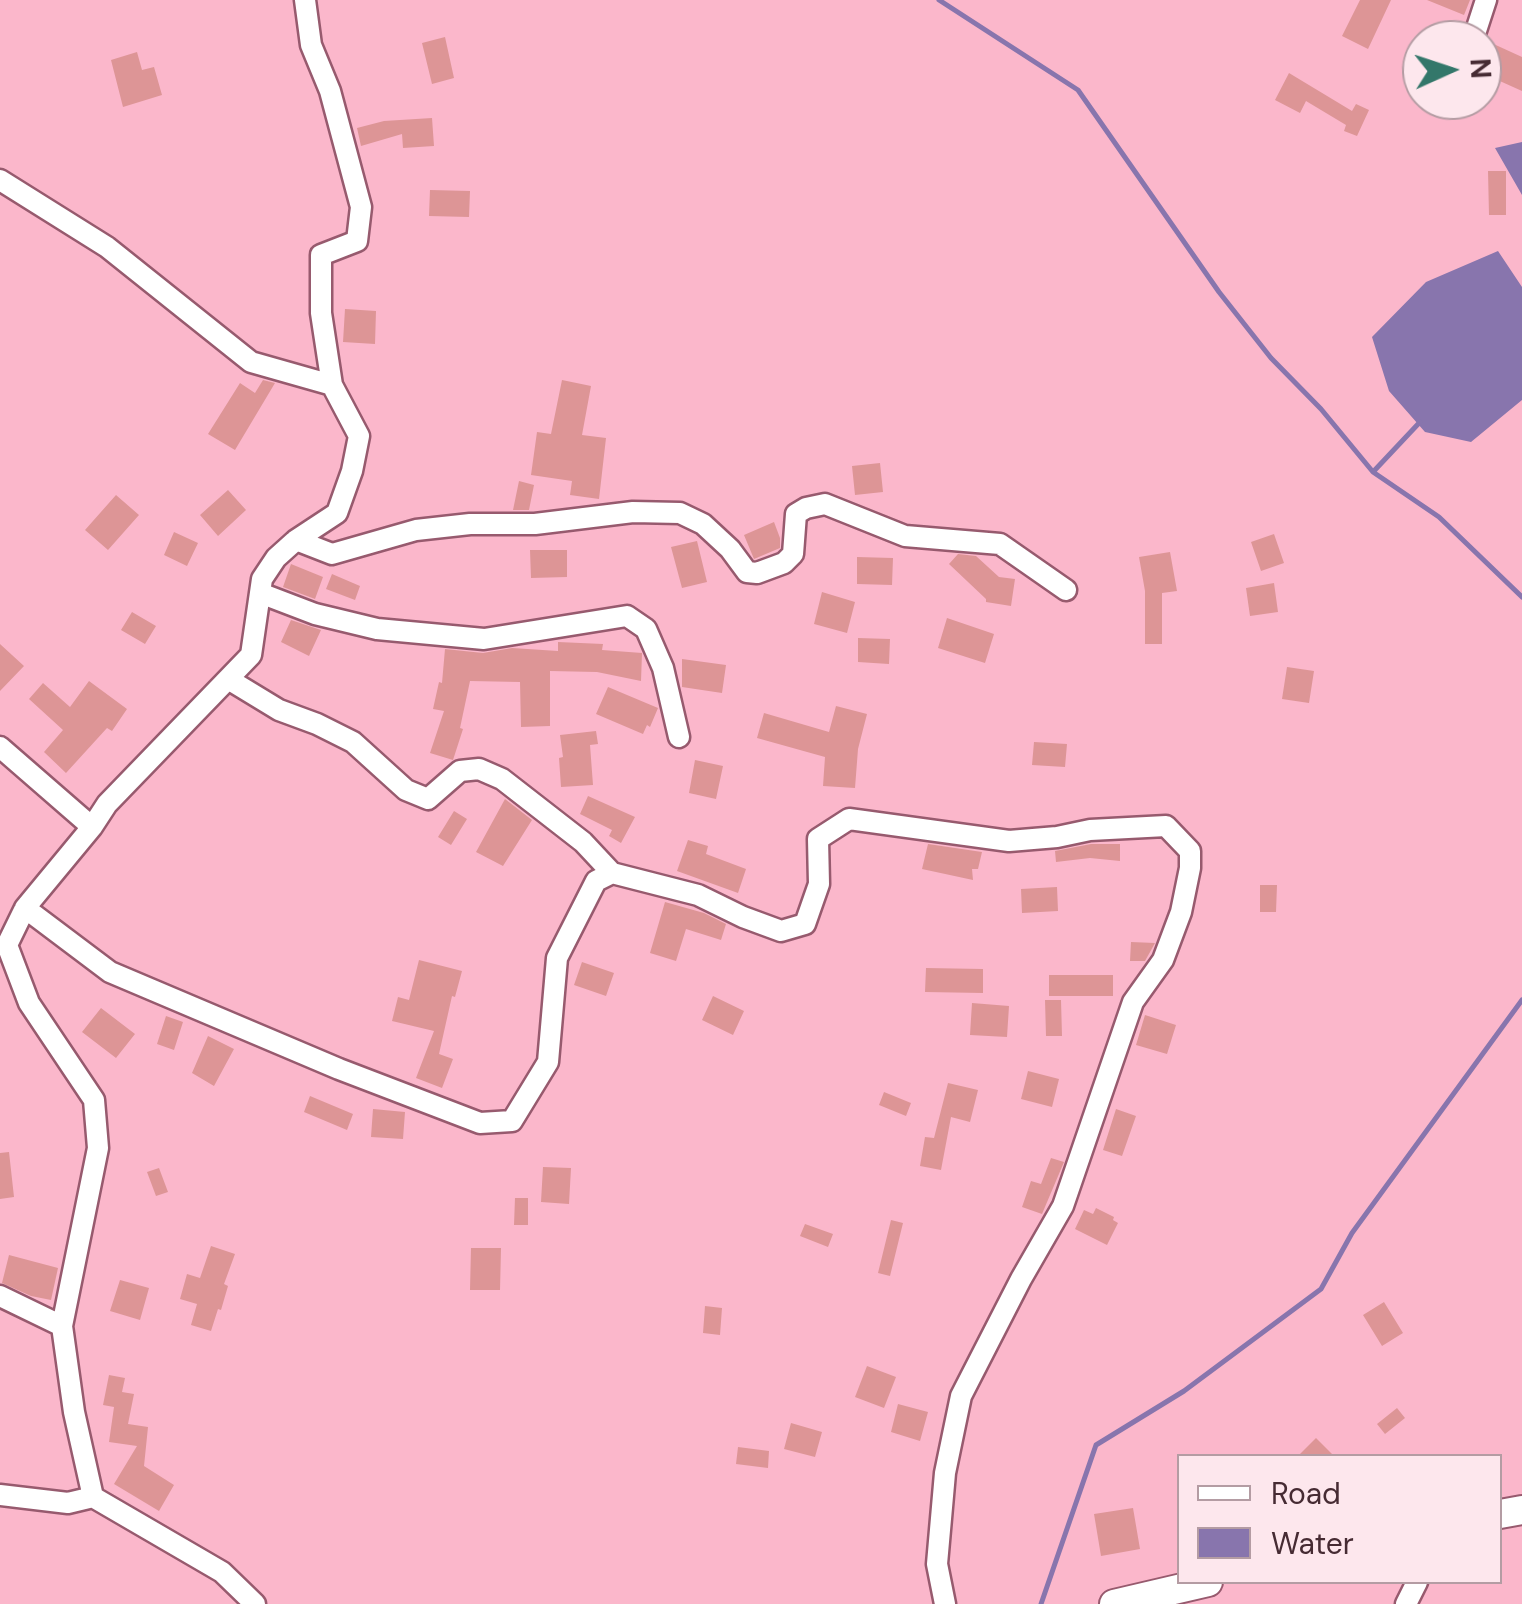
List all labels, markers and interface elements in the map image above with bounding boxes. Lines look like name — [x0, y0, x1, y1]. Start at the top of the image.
north arrow — [1402, 20, 1502, 120]
text: N — [1461, 57, 1499, 80]
legend — [1177, 1454, 1502, 1584]
text: Road — [1271, 1474, 1341, 1513]
text: Water — [1271, 1524, 1354, 1563]

